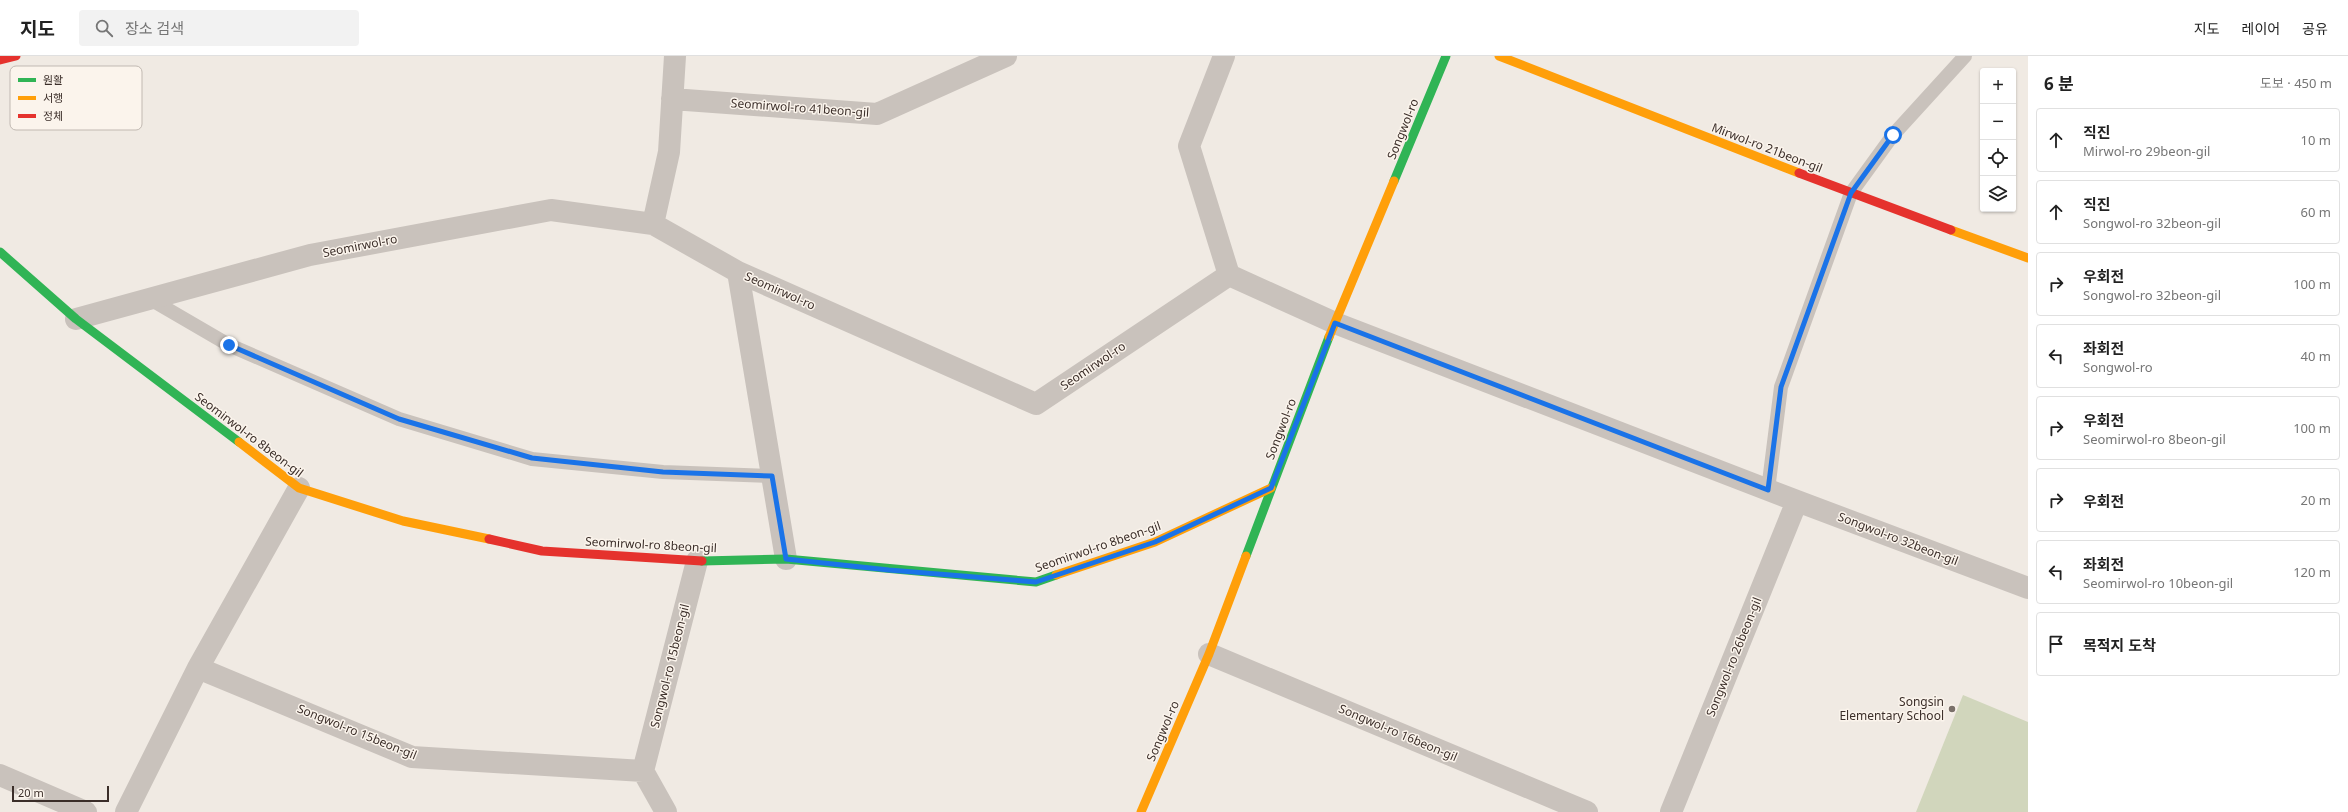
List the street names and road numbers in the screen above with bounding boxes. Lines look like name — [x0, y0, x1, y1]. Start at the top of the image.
street label: Seomirwol-ro 41beon-gil — [730, 94, 870, 121]
street label: Songwol-ro — [1383, 96, 1422, 162]
street label: Mirwol-ro 21beon-gil — [1709, 119, 1825, 177]
street label: Seomirwol-ro — [321, 230, 399, 261]
street label: Seomirwol-ro — [742, 267, 818, 314]
street label: Seomirwol-ro — [1057, 337, 1129, 394]
street label: Seomirwol-ro 8beon-gil — [192, 388, 307, 481]
street label: Songwol-ro — [1261, 396, 1300, 462]
street label: Songwol-ro 32beon-gil — [1836, 508, 1961, 569]
street label: Seomirwol-ro 8beon-gil — [1033, 517, 1163, 576]
street label: Seomirwol-ro 8beon-gil — [585, 533, 717, 556]
street label: Songwol-ro 26beon-gil — [1702, 595, 1765, 719]
street label: Songwol-ro 15beon-gil — [646, 602, 693, 730]
street label: Songwol-ro — [1142, 698, 1183, 764]
street label: Songwol-ro 15beon-gil — [295, 700, 419, 763]
street label: Songwol-ro 16beon-gil — [1336, 700, 1460, 765]

